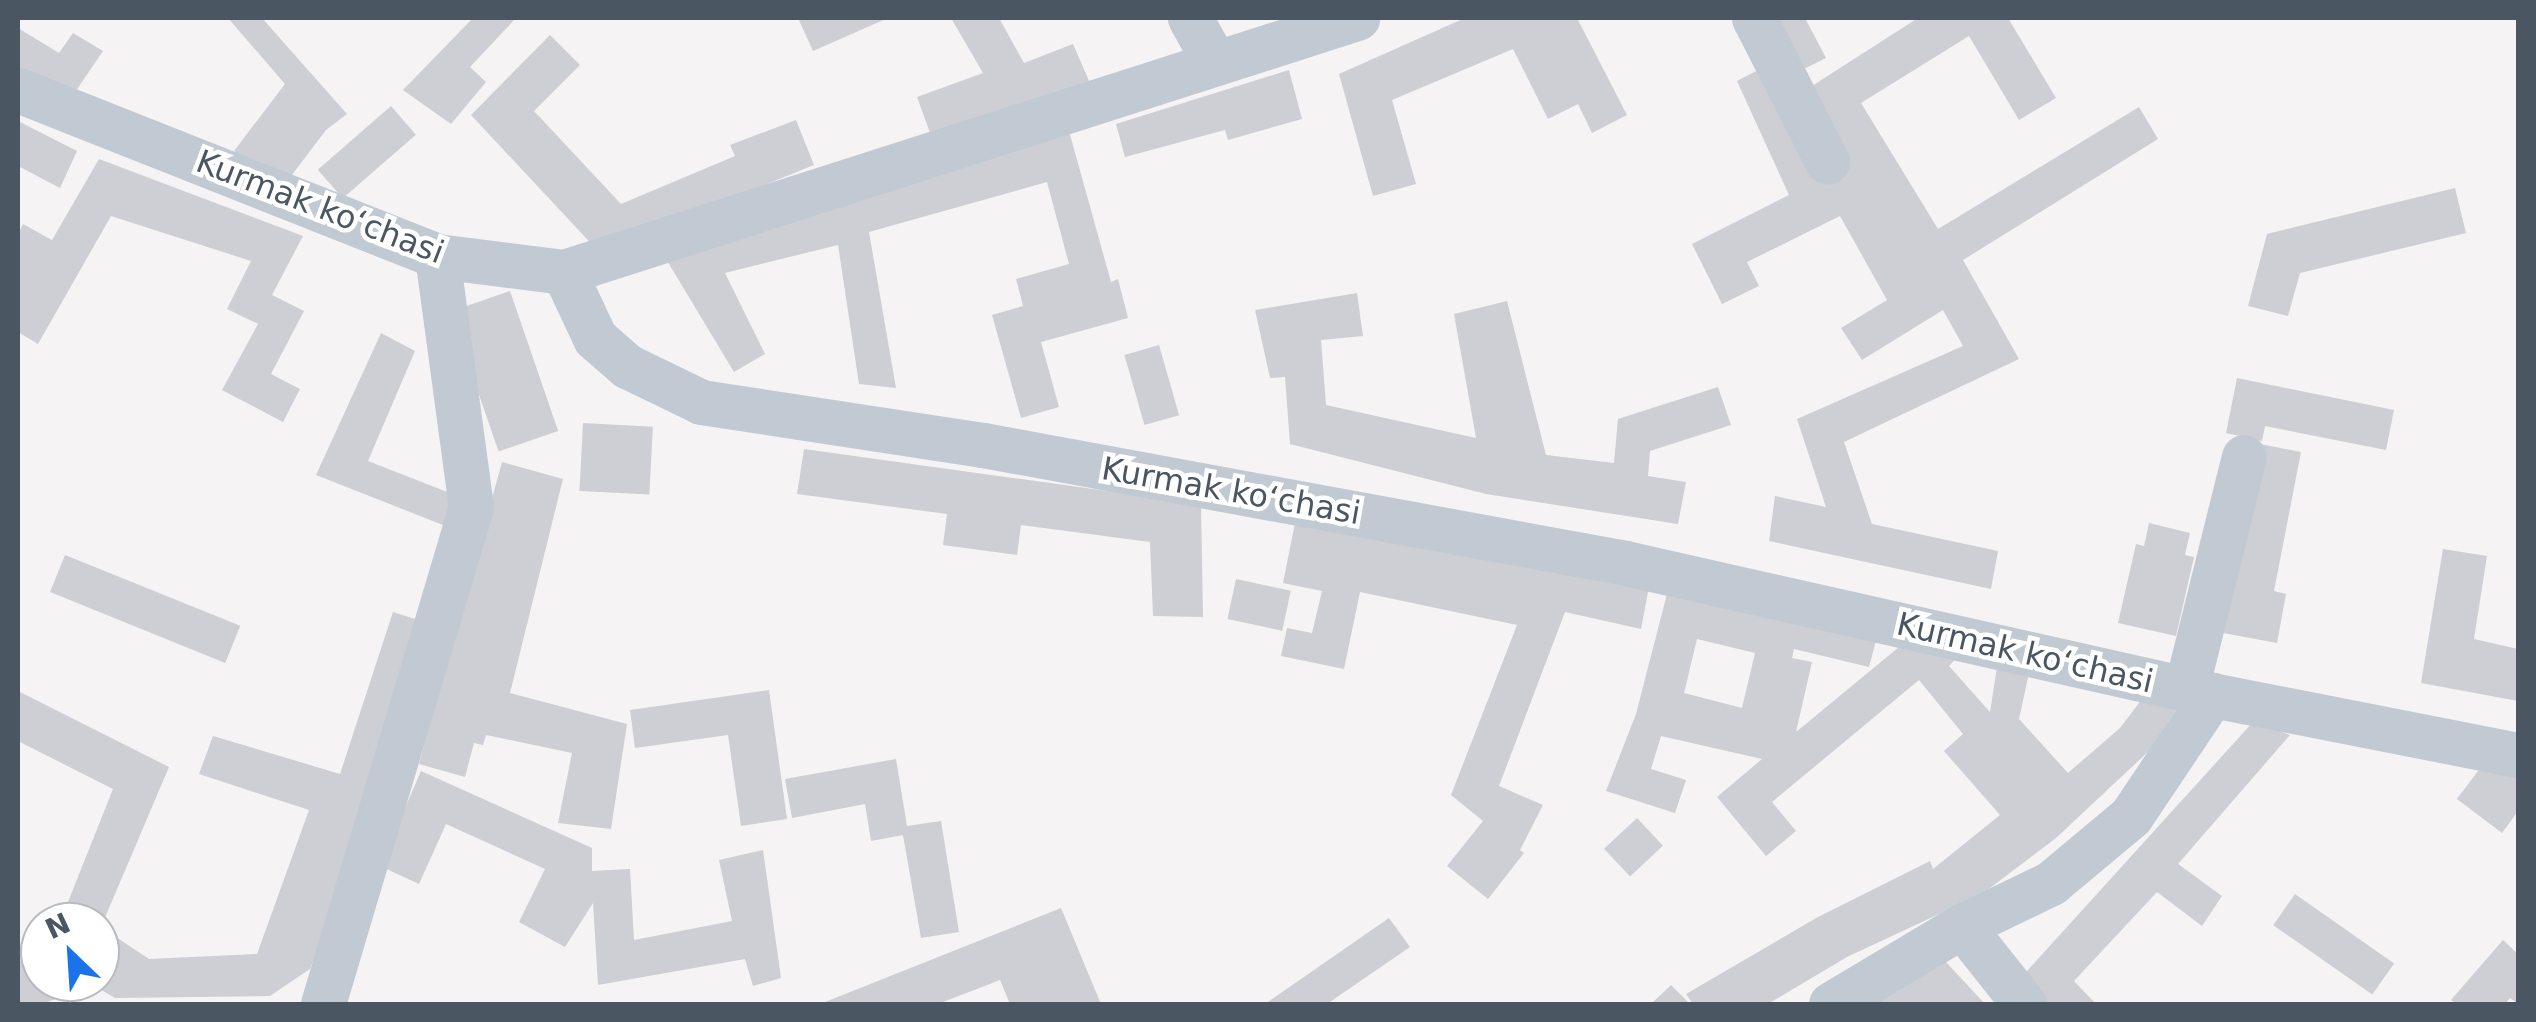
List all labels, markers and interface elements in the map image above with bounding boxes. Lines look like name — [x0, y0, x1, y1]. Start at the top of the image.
street label: Kurmak koʻchasi — [191, 142, 449, 272]
street label: Kurmak koʻchasi — [1099, 449, 1363, 533]
street label: Kurmak koʻchasi — [1893, 605, 2157, 701]
north arrow — [20, 902, 120, 1002]
text: N — [40, 906, 76, 946]

